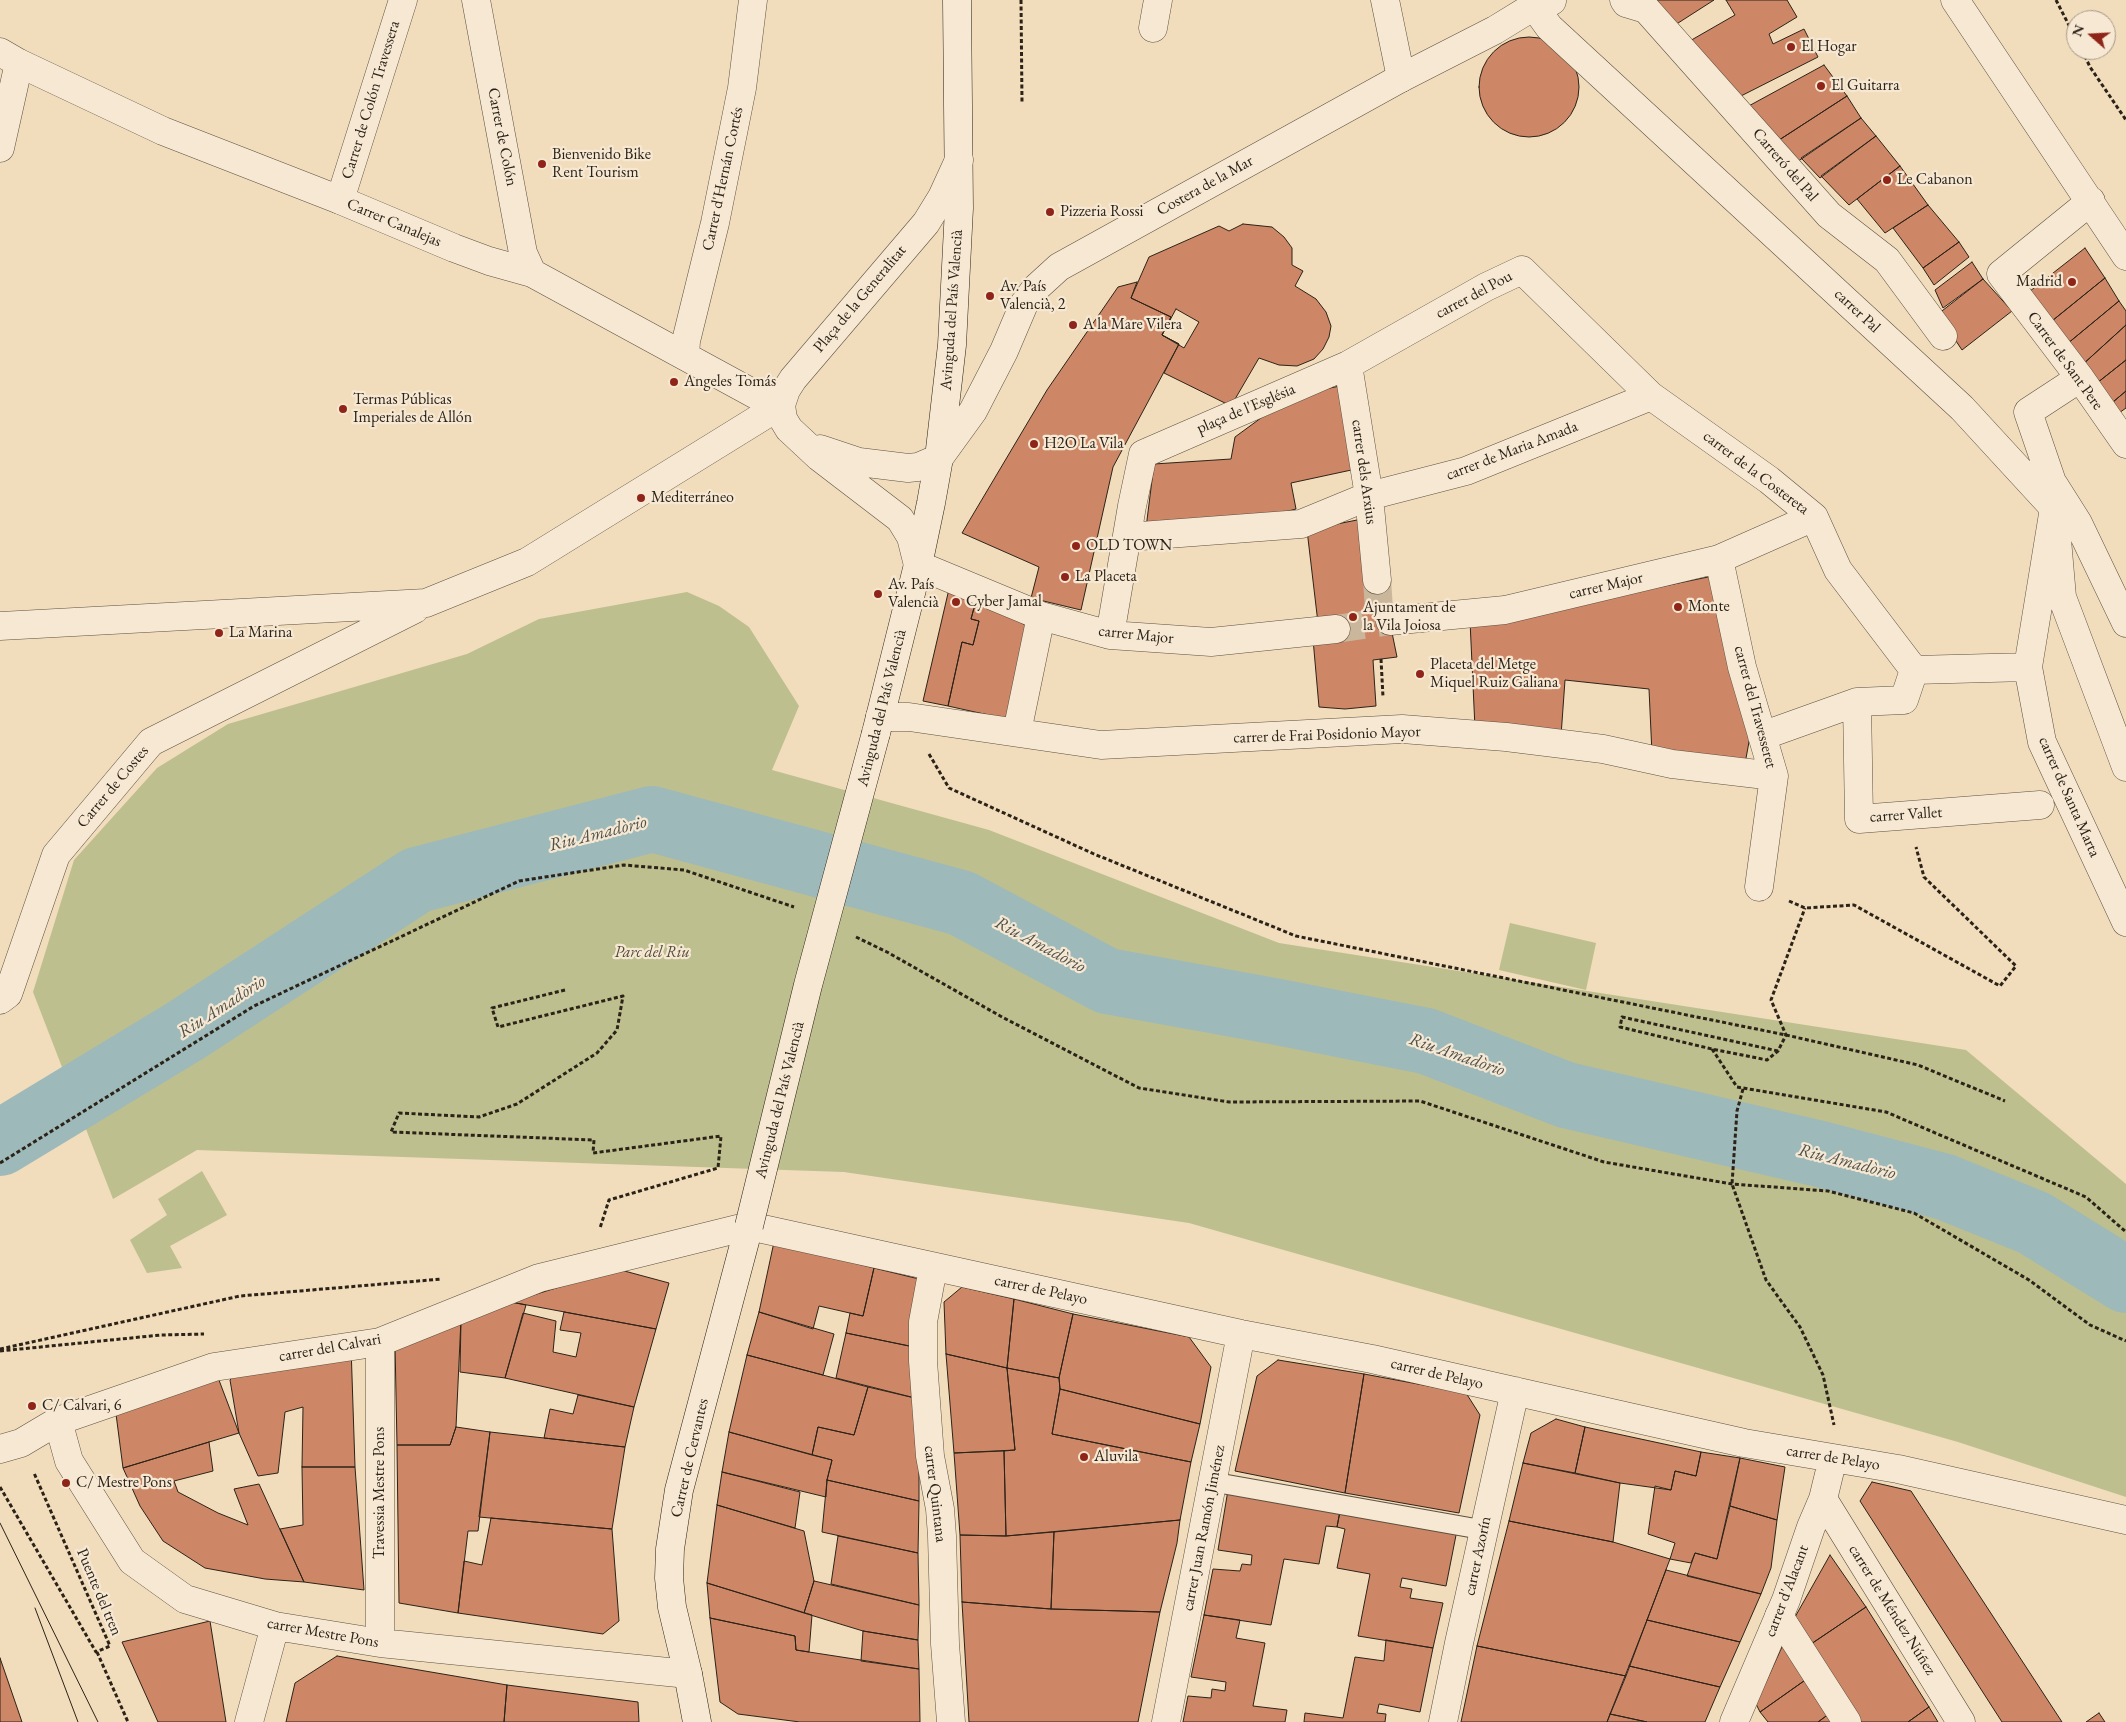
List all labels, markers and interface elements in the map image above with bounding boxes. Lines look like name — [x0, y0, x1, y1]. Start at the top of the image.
north arrow — [2066, 10, 2116, 60]
street label: Carrer de Colón Travessera — [338, 18, 404, 182]
text: N — [2067, 22, 2088, 39]
place label: El Hogar — [1801, 37, 1857, 57]
marker: El Hogar — [1785, 41, 1797, 53]
place label: El Guitarra — [1831, 76, 1900, 96]
marker: El Guitarra — [1815, 80, 1827, 92]
street label: Carrer de Colón — [483, 86, 521, 188]
street label: Carrer d'Hernán Cortés — [698, 105, 748, 253]
street label: Carreró del Pal — [1748, 124, 1822, 206]
place label: Bienvenido Bike Rent Tourism — [552, 145, 651, 183]
street label: Costera de la Mar — [1153, 152, 1257, 220]
marker: Bienvenido Bike Rent Tourism — [536, 158, 548, 170]
place label: Le Cabanon — [1897, 170, 1973, 190]
marker: Le Cabanon — [1881, 174, 1893, 186]
street label: Carrer Canalejas — [344, 194, 444, 252]
place label: Pizzeria Rossi — [1060, 202, 1143, 222]
marker: Pizzeria Rossi — [1044, 206, 1056, 218]
street label: Avinguda del País Valencià — [937, 229, 967, 391]
street label: Plaça de la Generalitat — [809, 241, 911, 357]
street label: carrer del Pou — [1432, 267, 1516, 323]
place label: Madrid — [2016, 272, 2062, 292]
marker: Madrid — [2066, 276, 2078, 288]
place label: Av. País Valencià, 2 — [1000, 277, 1065, 315]
street label: carrer Pal — [1830, 285, 1884, 337]
marker: Av. País Valencià, 2 — [984, 290, 996, 302]
street label: Carrer de Sant Pere — [2023, 308, 2107, 414]
place label: A la Mare Vilera — [1083, 315, 1182, 335]
marker: A la Mare Vilera — [1067, 319, 1079, 331]
place label: Angeles Tomás — [684, 372, 776, 392]
marker: Angeles Tomás — [668, 376, 680, 388]
street label: plaça de l'Església — [1194, 380, 1298, 438]
place label: Termas Públicas Imperiales de Allón — [353, 390, 472, 428]
marker: Termas Públicas Imperiales de Allón — [337, 403, 349, 415]
street label: carrer de Maria Amada — [1444, 417, 1580, 485]
street label: carrer dels Arxius — [1347, 418, 1381, 526]
street label: carrer de la Costereta — [1699, 427, 1813, 519]
place label: H2O La Vila — [1044, 434, 1124, 454]
marker: H2O La Vila — [1028, 438, 1040, 450]
place label: Mediterráneo — [651, 488, 734, 508]
marker: Mediterráneo — [635, 492, 647, 504]
place label: OLD TOWN — [1086, 536, 1172, 556]
marker: OLD TOWN — [1070, 540, 1082, 552]
place label: La Placeta — [1075, 567, 1137, 587]
street label: carrer Major — [1567, 568, 1645, 604]
marker: La Placeta — [1059, 571, 1071, 583]
place label: Av. País Valencià — [888, 575, 939, 613]
marker: Av. País Valencià — [872, 588, 884, 600]
place label: Cyber Jamal — [966, 592, 1042, 612]
marker: Cyber Jamal — [950, 596, 962, 608]
place label: Monte — [1688, 597, 1730, 617]
place label: Ajuntament de la Vila Joiosa — [1363, 598, 1456, 636]
marker: Monte — [1672, 601, 1684, 613]
marker: Ajuntament de la Vila Joiosa — [1347, 611, 1359, 623]
street label: carrer Major — [1098, 622, 1174, 648]
place label: La Marina — [229, 623, 293, 643]
marker: La Marina — [213, 627, 225, 639]
street label: Avinguda del País Valencià — [853, 627, 911, 789]
street label: carrer del Travesseret — [1729, 644, 1781, 770]
place label: Placeta del Metge Miquel Ruiz Galiana — [1430, 655, 1558, 693]
marker: Placeta del Metge Miquel Ruiz Galiana — [1414, 668, 1426, 680]
street label: carrer de Frai Posidonio Mayor — [1233, 722, 1421, 748]
street label: carrer de Santa Marta — [2034, 734, 2104, 860]
street label: Carrer de Costes — [73, 742, 153, 832]
street label: carrer Vallet — [1869, 803, 1943, 827]
water label: Riu Amadòrio — [547, 811, 649, 857]
water label: Riu Amadòrio — [991, 912, 1089, 978]
park label: Parc del Riu — [614, 943, 690, 963]
water label: Riu Amadòrio — [174, 971, 270, 1043]
street label: Avinguda del País Valencià — [751, 1019, 809, 1181]
water label: Riu Amadòrio — [1406, 1029, 1508, 1081]
water label: Riu Amadòrio — [1796, 1139, 1898, 1185]
street label: carrer de Pelayo — [993, 1271, 1089, 1309]
street label: carrer del Calvari — [277, 1330, 383, 1366]
street label: carrer de Pelayo — [1389, 1354, 1485, 1394]
place label: C/ Calvari, 6 — [42, 1396, 122, 1416]
street label: Carrer de Cervantes — [667, 1397, 713, 1519]
marker: C/ Calvari, 6 — [26, 1400, 38, 1412]
street label: Travessia Mestre Pons — [370, 1427, 390, 1559]
street label: carrer de Pelayo — [1785, 1441, 1881, 1475]
street label: carrer Juan Ramón Jiménez — [1178, 1443, 1230, 1613]
street label: carrer Quintana — [920, 1445, 950, 1543]
place label: Aluvila — [1094, 1447, 1138, 1467]
marker: Aluvila — [1078, 1451, 1090, 1463]
place label: C/ Mestre Pons — [76, 1473, 172, 1493]
marker: C/ Mestre Pons — [60, 1477, 72, 1489]
street label: carrer Azorín — [1460, 1515, 1496, 1597]
street label: carrer de Méndez Núñez — [1844, 1541, 1940, 1679]
street label: carrer d'Alacant — [1761, 1542, 1813, 1640]
street label: Puente del tren — [72, 1546, 126, 1638]
street label: carrer Mestre Pons — [266, 1614, 380, 1652]

